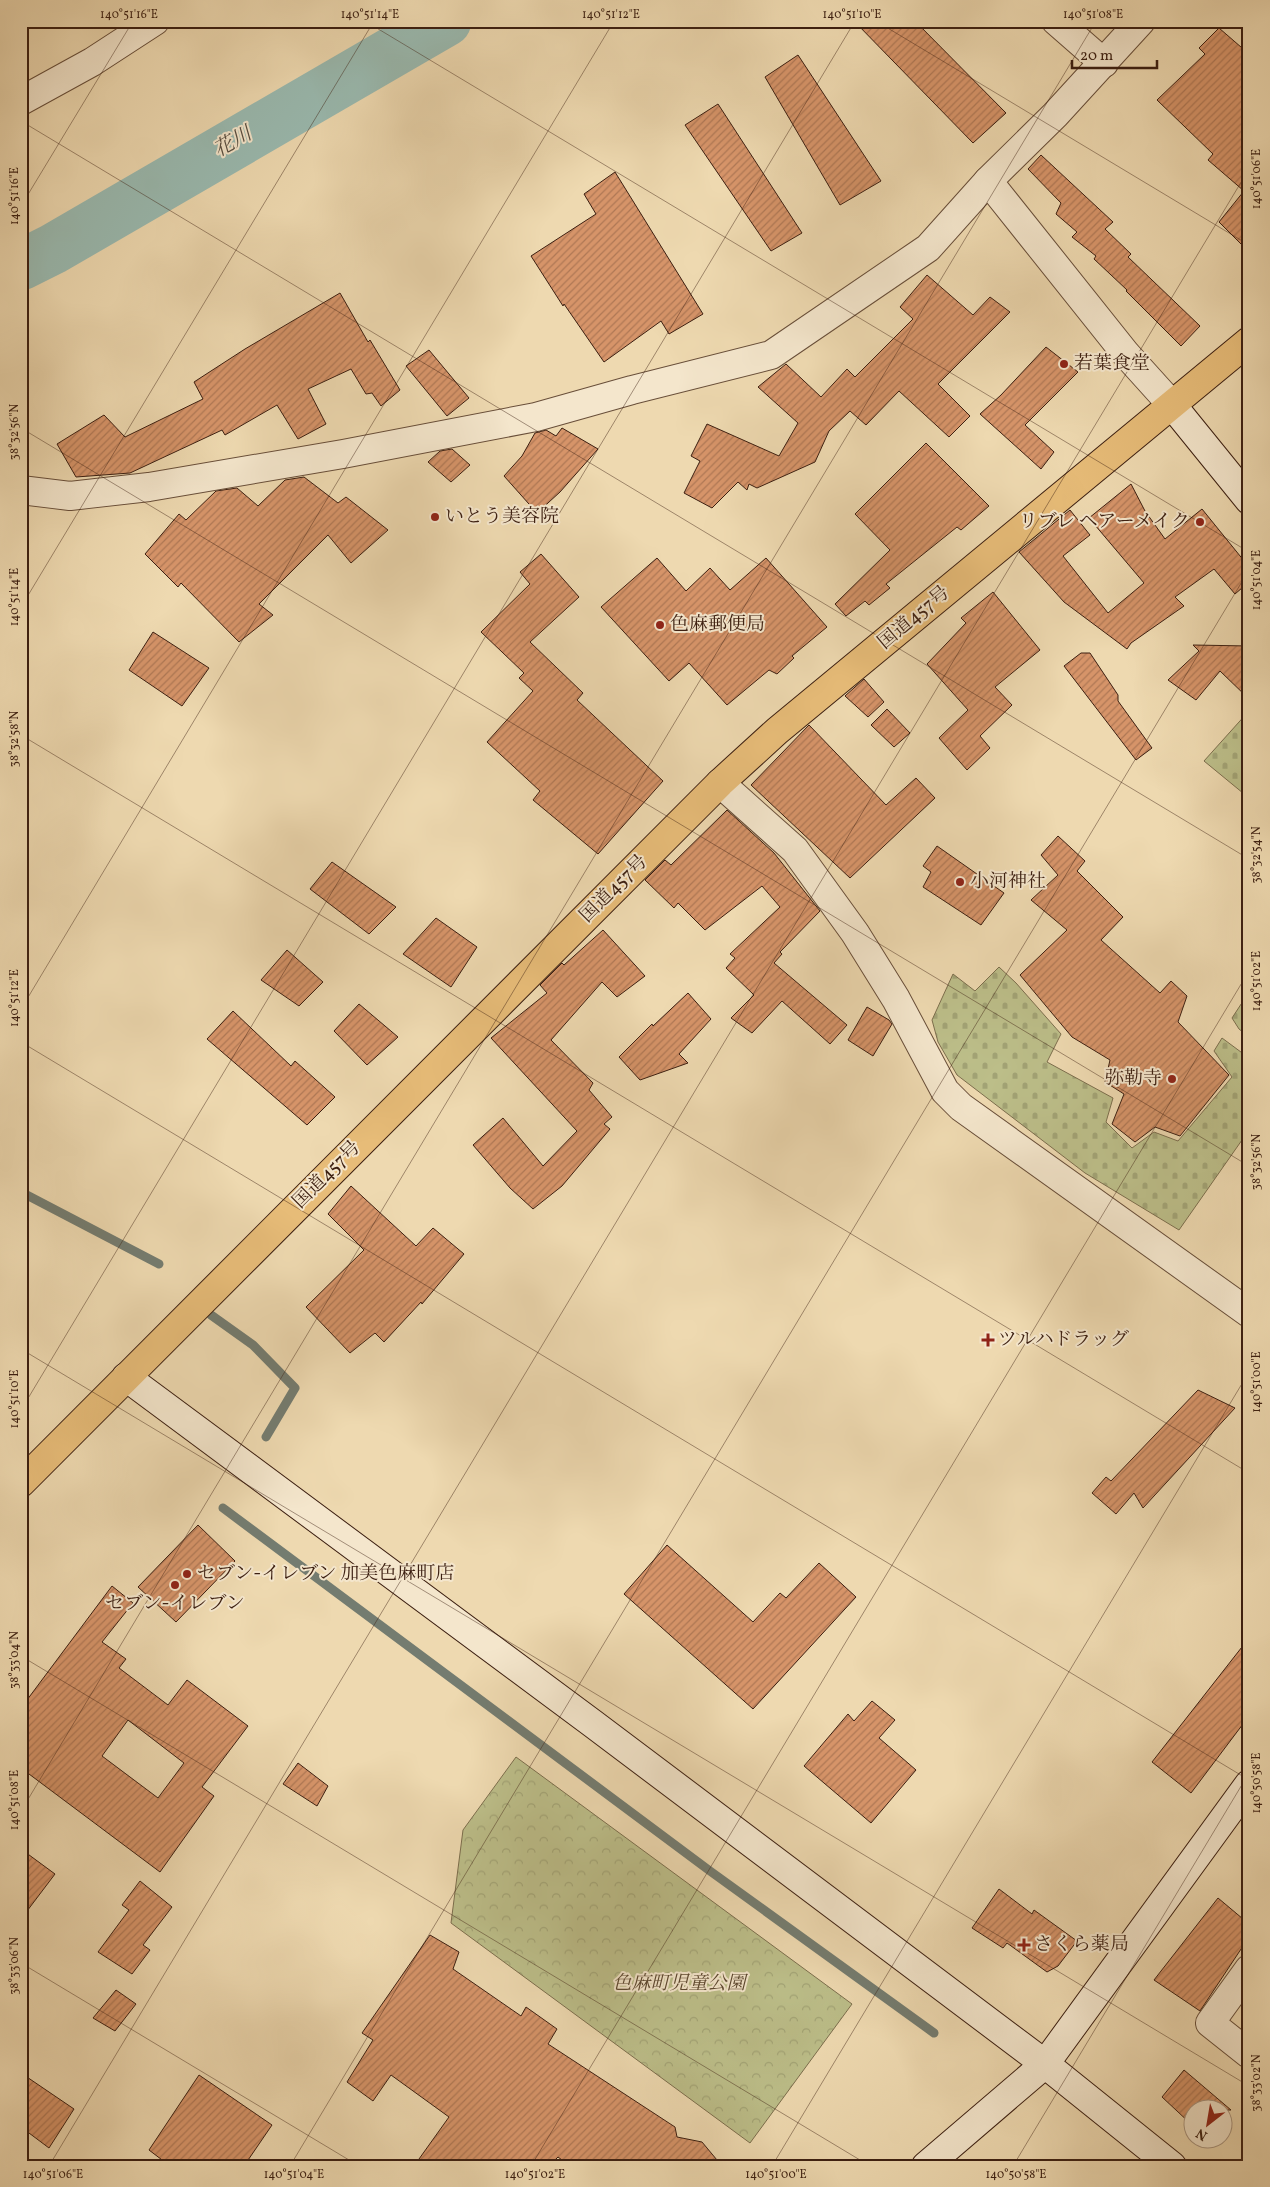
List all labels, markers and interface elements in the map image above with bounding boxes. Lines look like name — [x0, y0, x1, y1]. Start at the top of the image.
text: 140°51'16"E — [100, 7, 158, 23]
text: 140°51'14"E — [341, 7, 399, 23]
text: 140°51'12"E — [582, 7, 640, 23]
text: 140°51'10"E — [823, 7, 881, 23]
text: 140°51'08"E — [1063, 7, 1123, 23]
scale bar — [1072, 38, 1158, 70]
text: 20 m — [1080, 46, 1113, 67]
water label: 花川 — [209, 120, 259, 165]
text: 140°51'06"E — [1249, 149, 1265, 209]
text: 140°51'16"E — [7, 167, 23, 225]
place label: 若葉食堂 — [1074, 351, 1150, 377]
marker: 若葉食堂 — [1058, 358, 1070, 370]
text: 38°32'56"N — [7, 404, 23, 460]
place label: いとう美容院 — [445, 504, 559, 530]
place label: リブレ ヘアーメイク — [1019, 509, 1190, 535]
marker: いとう美容院 — [429, 511, 441, 523]
marker: リブレ ヘアーメイク — [1194, 516, 1206, 528]
text: 140°51'04"E — [1249, 550, 1265, 610]
text: 140°51'14"E — [7, 568, 23, 626]
street label: 国道457号 — [873, 580, 955, 656]
place label: 色麻郵便局 — [670, 612, 765, 638]
marker: 色麻郵便局 — [654, 619, 666, 631]
text: 38°32'58"N — [7, 711, 23, 767]
text: 38°32'54"N — [1249, 826, 1265, 884]
street label: 国道457号 — [574, 849, 654, 929]
place label: 小河神社 — [970, 869, 1046, 895]
marker: 小河神社 — [954, 876, 966, 888]
text: 140°51'02"E — [1249, 951, 1265, 1011]
text: 140°51'12"E — [7, 969, 23, 1027]
place label: 弥勒寺 — [1105, 1066, 1162, 1092]
marker: 弥勒寺 — [1166, 1073, 1178, 1085]
text: 38°32'56"N — [1249, 1134, 1265, 1190]
street label: 国道457号 — [287, 1135, 367, 1215]
place label: ツルハドラッグ — [998, 1327, 1129, 1353]
marker: ツルハドラッグ — [982, 1334, 994, 1346]
text: 140°51'00"E — [1249, 1351, 1265, 1413]
text: 140°51'10"E — [7, 1370, 23, 1428]
place label: セブン-イレブン 加美色麻町店 — [197, 1561, 454, 1587]
marker: セブン-イレブン 加美色麻町店 — [181, 1568, 193, 1580]
marker: セブン-イレブン — [169, 1579, 181, 1591]
place label: セブン-イレブン — [105, 1591, 245, 1617]
text: 38°33'04"N — [7, 1631, 23, 1689]
text: 140°50'58"E — [1249, 1752, 1265, 1814]
text: 140°51'08"E — [7, 1770, 23, 1830]
place label: さくら薬局 — [1034, 1932, 1129, 1958]
text: 38°33'06"N — [7, 1937, 23, 1995]
marker: さくら薬局 — [1018, 1939, 1030, 1951]
park label: 色麻町児童公園 — [612, 1971, 748, 1997]
text: 38°33'02"N — [1249, 2054, 1265, 2112]
north arrow — [1182, 2100, 1232, 2150]
text: N — [1193, 2123, 1211, 2145]
text: 140°51'06"E — [23, 2167, 83, 2183]
text: 140°51'04"E — [264, 2167, 324, 2183]
text: 140°51'02"E — [505, 2167, 565, 2183]
text: 140°51'00"E — [745, 2167, 807, 2183]
text: 140°50'58"E — [985, 2167, 1047, 2183]

